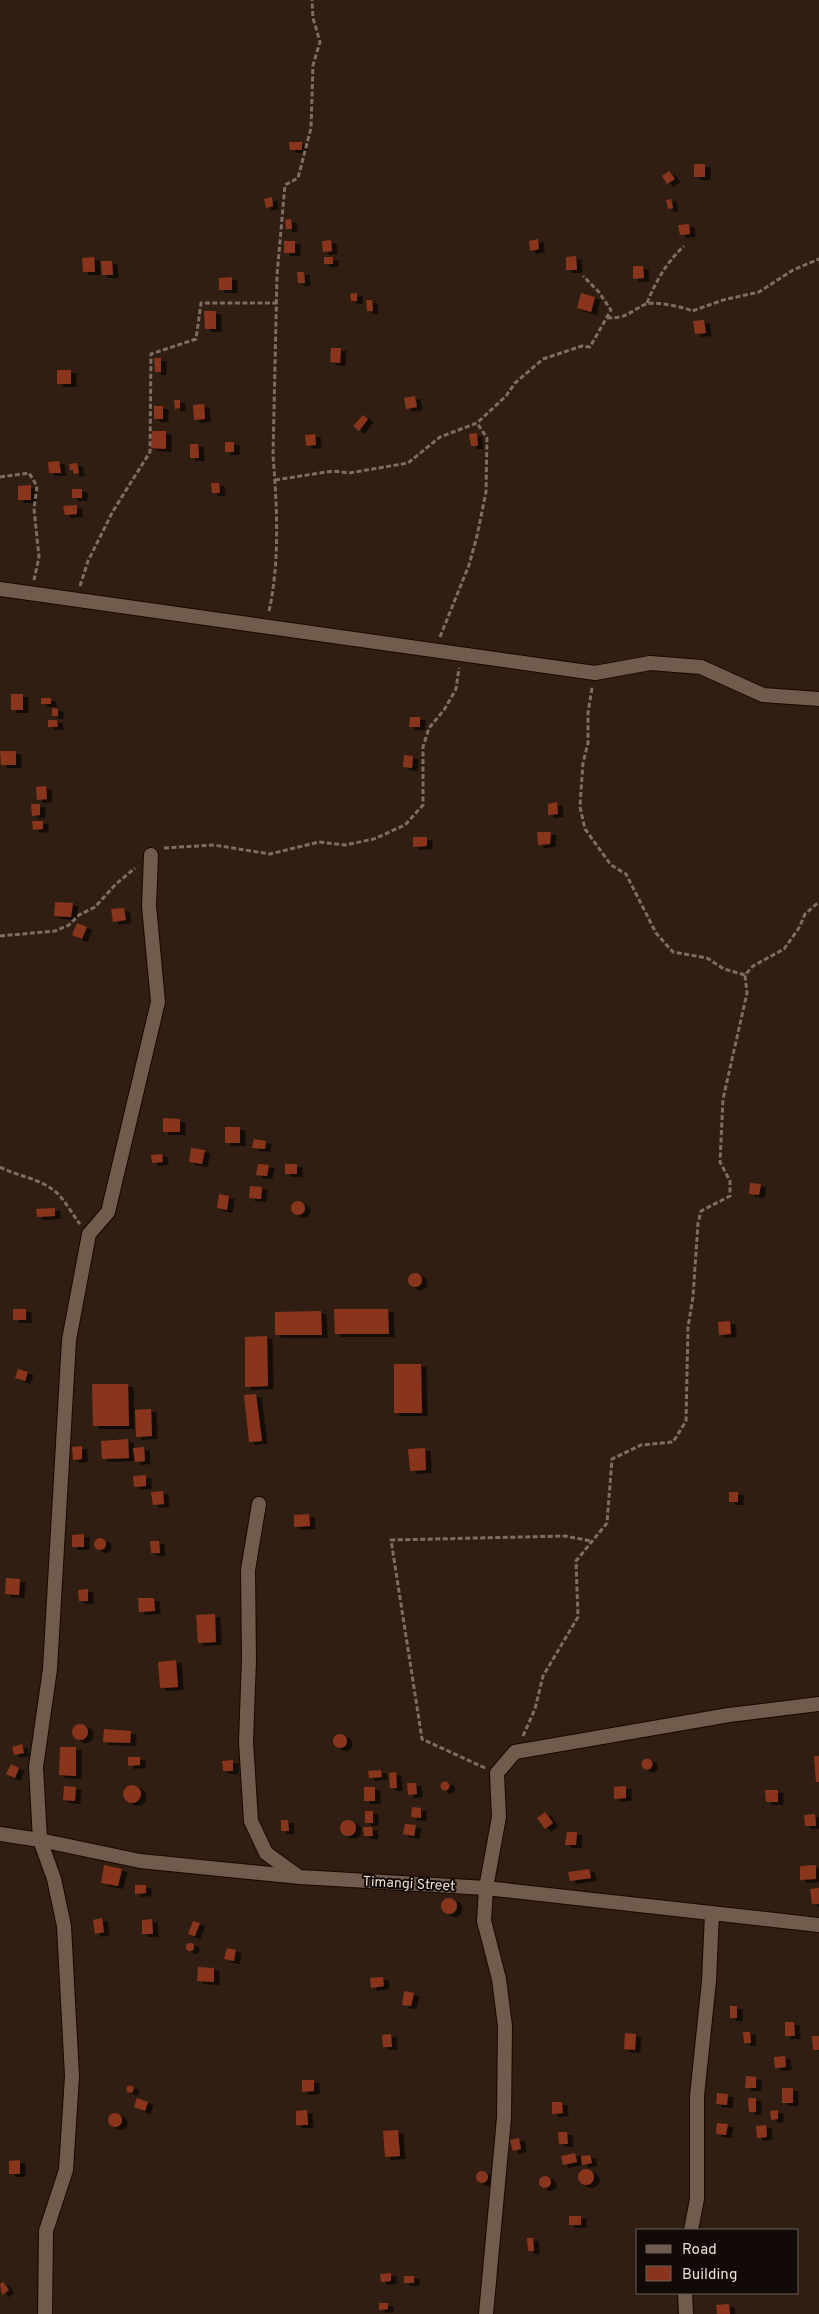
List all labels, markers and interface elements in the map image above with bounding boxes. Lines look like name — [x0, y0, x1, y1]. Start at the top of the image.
street label: Timangi Street — [362, 1874, 456, 1895]
legend — [636, 2229, 799, 2294]
text: Road — [682, 2241, 717, 2260]
text: Building — [682, 2266, 737, 2285]

